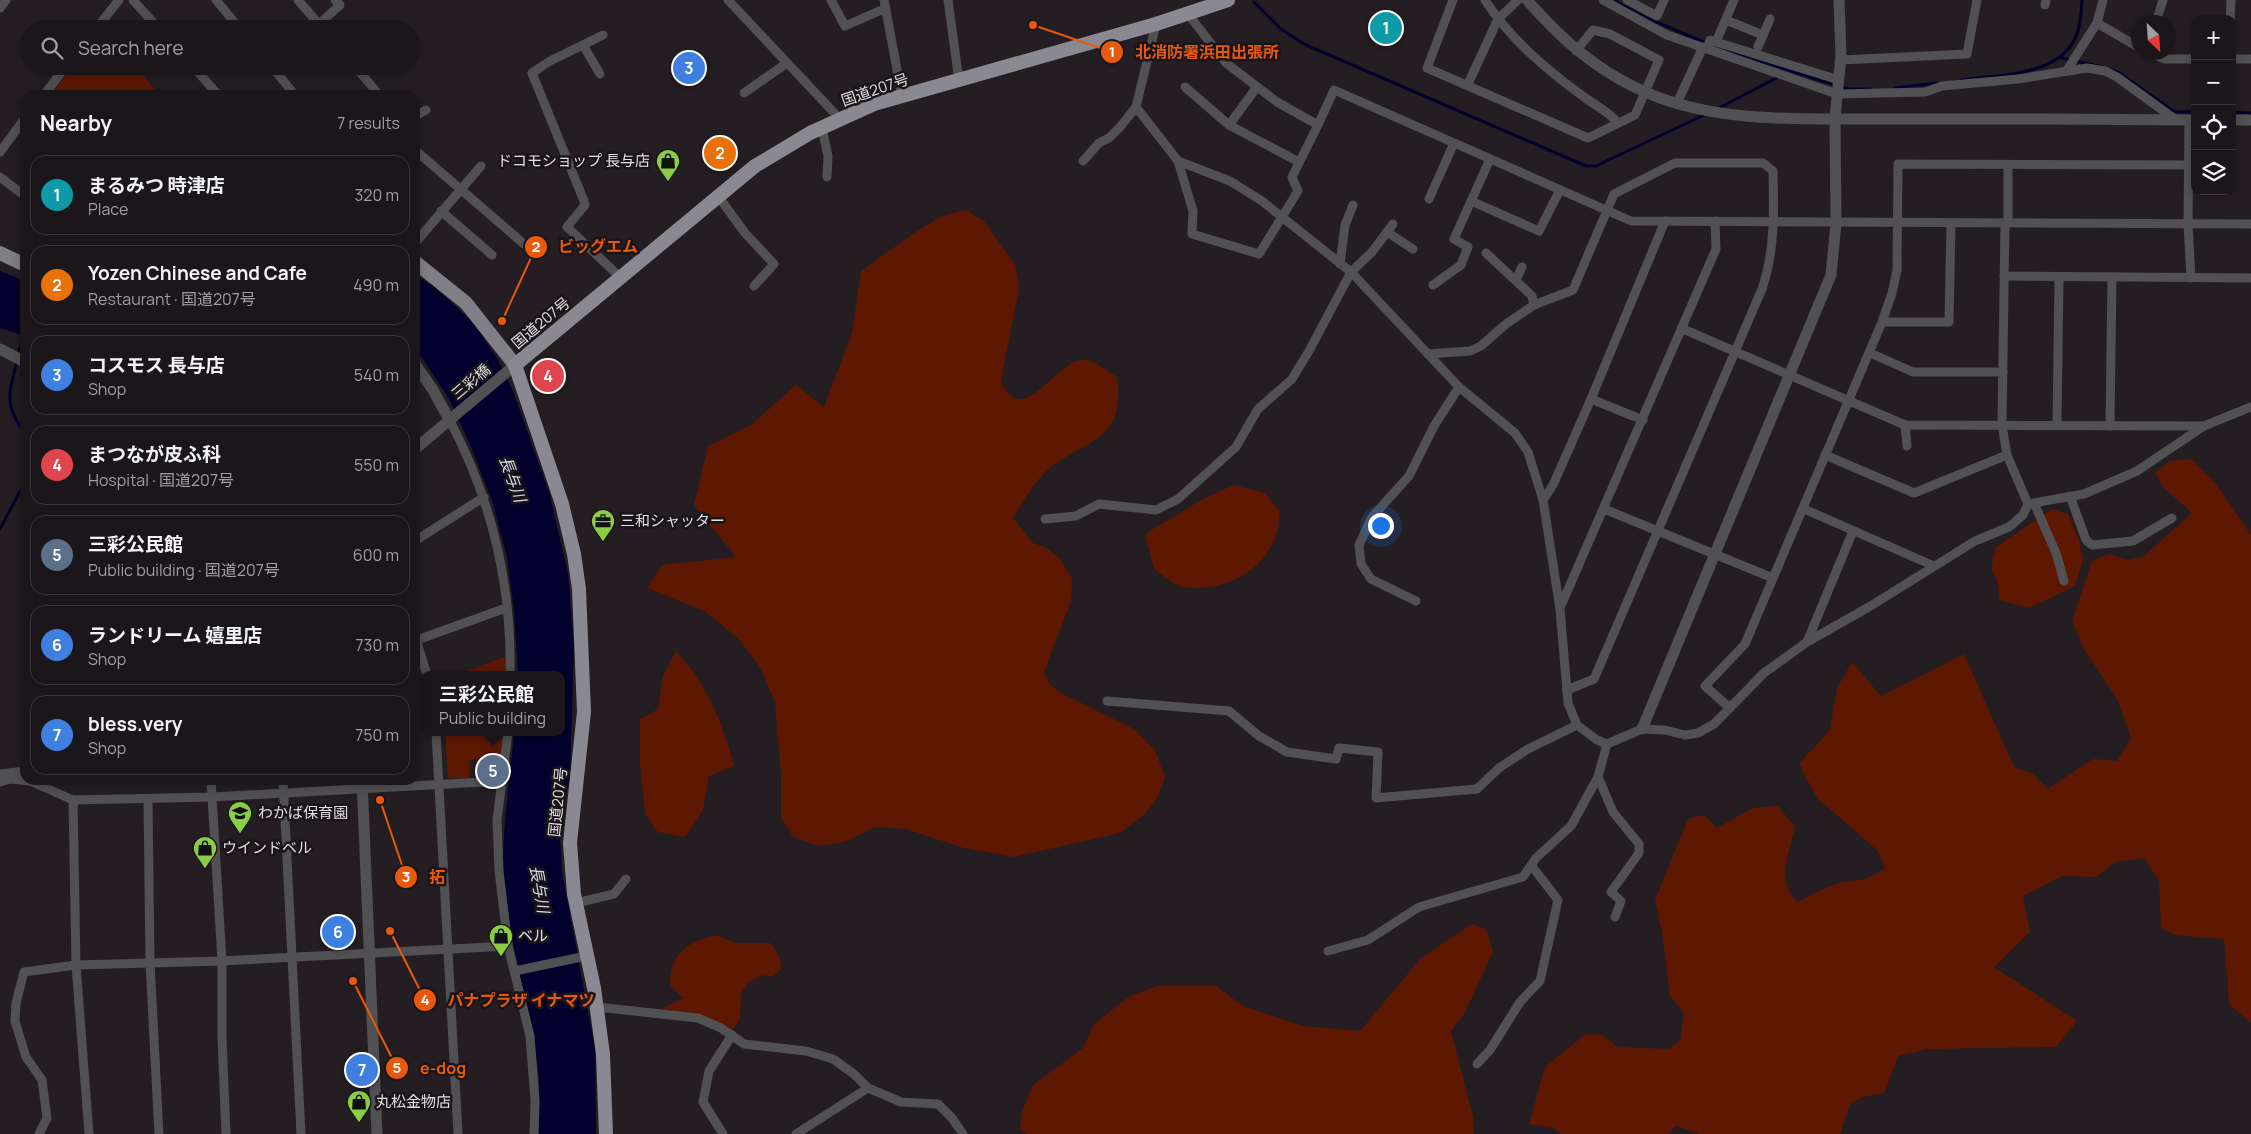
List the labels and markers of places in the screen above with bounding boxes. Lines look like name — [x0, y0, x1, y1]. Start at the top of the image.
pin: 1 — [1370, 9, 1402, 47]
callout: 北消防署浜田出張所 — [1100, 36, 1289, 67]
pin: 3 — [673, 49, 705, 87]
pin: 2 — [704, 134, 736, 172]
shop icon: ドコモショップ 長与店 — [655, 148, 681, 182]
place label: ドコモショップ 長与店 — [497, 150, 650, 171]
callout: ビッグエム — [523, 231, 648, 262]
pin: 4 — [532, 357, 564, 395]
office icon: 三和シャッター — [590, 508, 616, 542]
place label: 三和シャッター — [620, 510, 725, 531]
pin: 5 — [477, 752, 509, 790]
school or university icon: わかば保育園 — [227, 800, 253, 834]
place label: わかば保育園 — [258, 802, 348, 823]
shop icon: ウインドベル — [192, 835, 218, 869]
place label: ウインドベル — [222, 837, 312, 858]
callout: 拓 — [394, 862, 455, 893]
pin: 6 — [322, 913, 354, 951]
shop icon: ベル — [488, 923, 514, 957]
place label: ベル — [518, 925, 548, 946]
callout: パナプラザ イナマツ — [413, 985, 605, 1016]
pin: 7 — [346, 1051, 378, 1089]
callout: e-dog — [385, 1053, 476, 1084]
shop icon: 丸松金物店 — [346, 1089, 372, 1123]
place label: 丸松金物店 — [376, 1091, 451, 1112]

